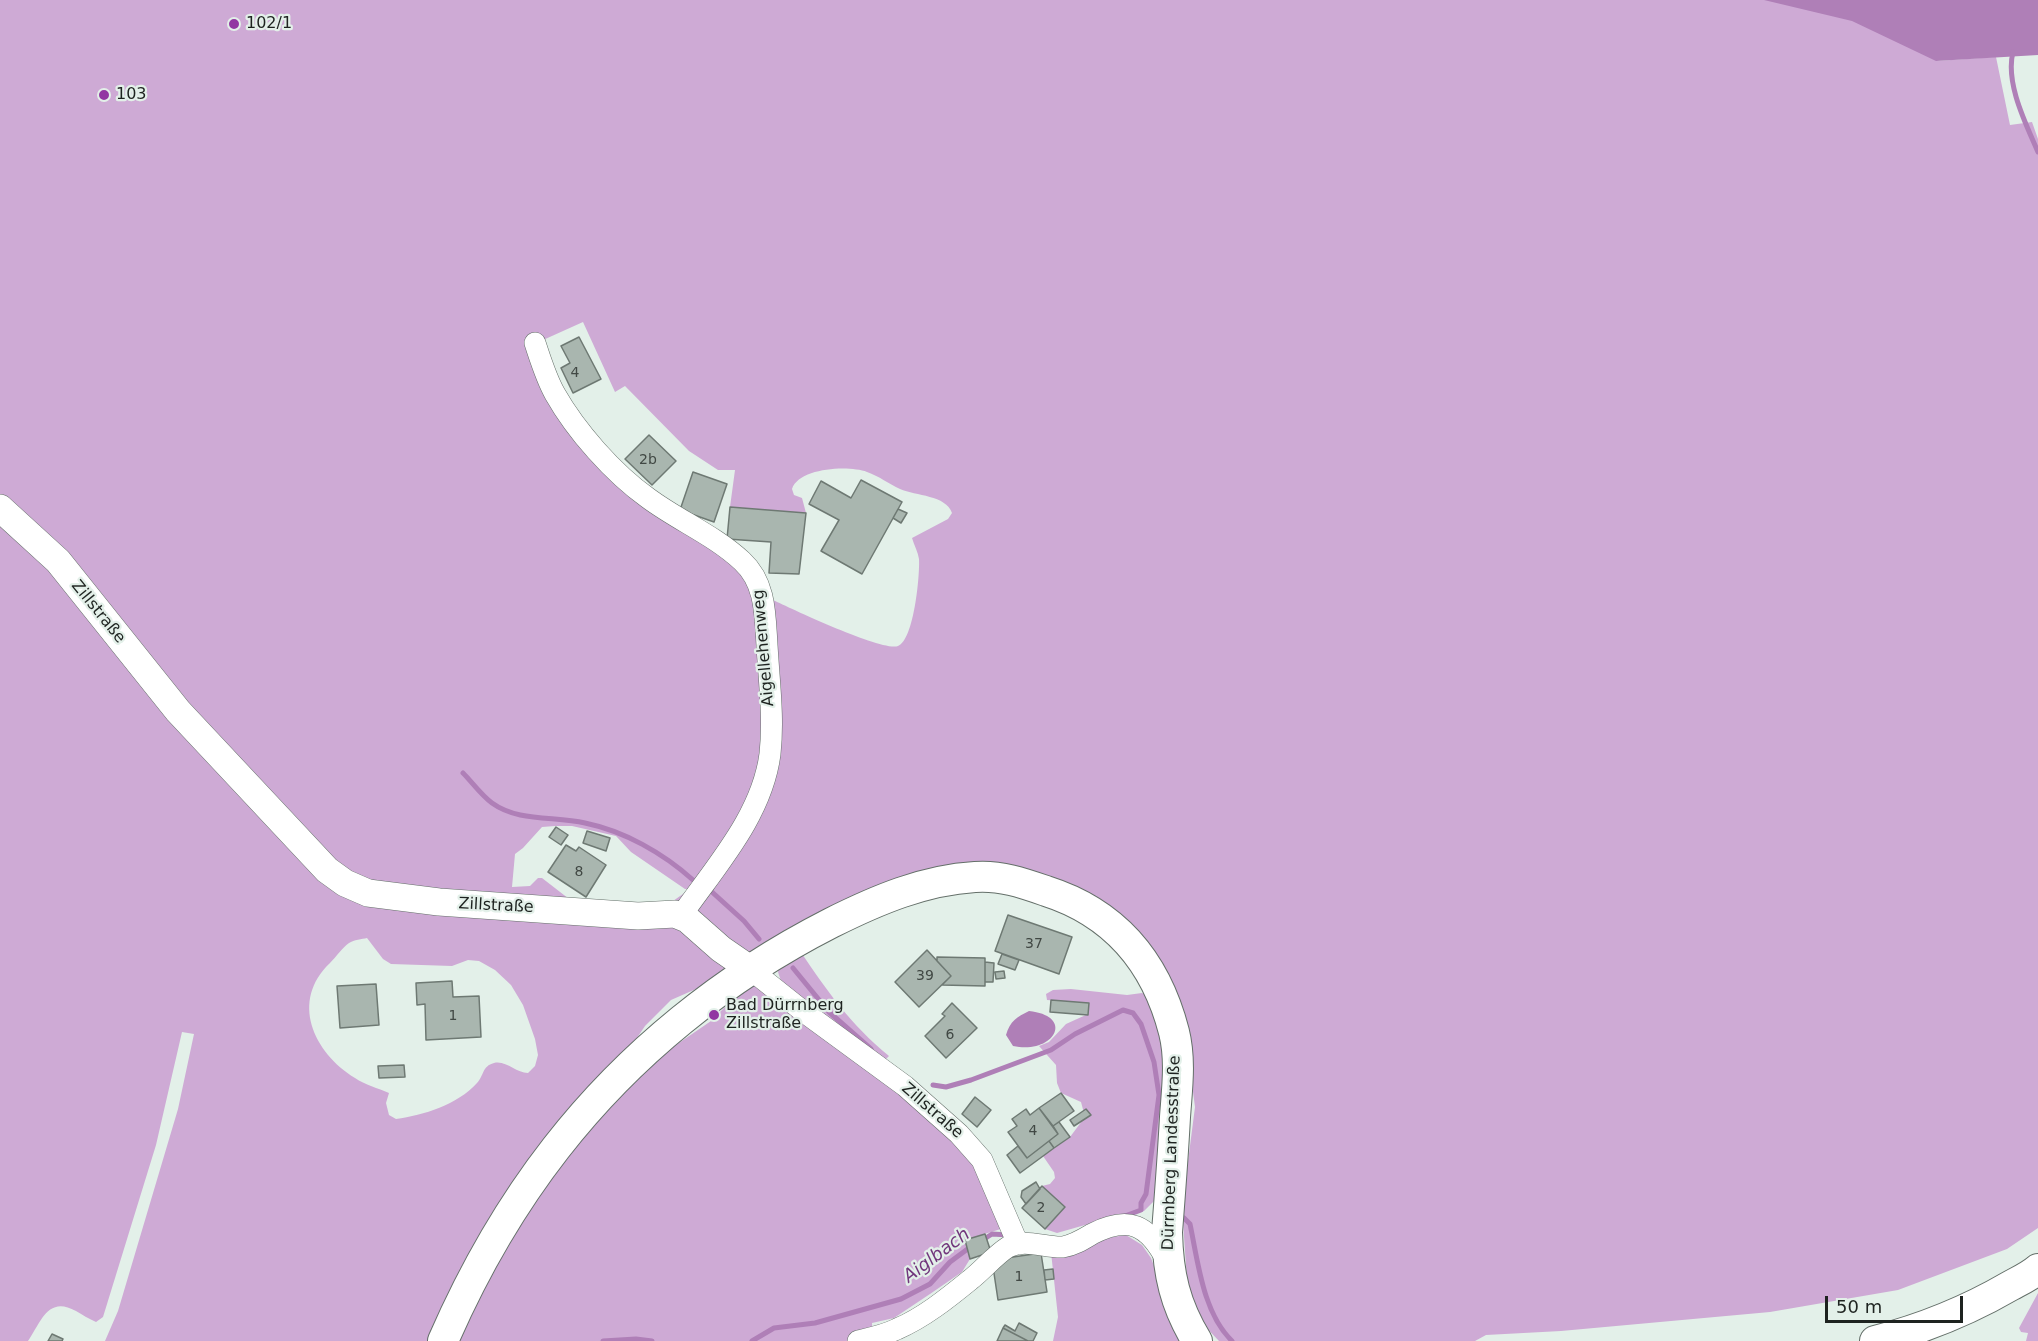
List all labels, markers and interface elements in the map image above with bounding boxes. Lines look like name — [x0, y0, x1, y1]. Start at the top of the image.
place label: 102/1 — [246, 14, 292, 34]
marker: 102/1 — [227, 17, 241, 31]
place label: 103 — [116, 85, 147, 105]
marker: 103 — [97, 88, 111, 102]
house number: 4 — [571, 365, 579, 381]
house number: 2b — [639, 452, 657, 468]
street label: Zillstraße — [67, 577, 129, 647]
street label: Aigellehenweg — [749, 589, 779, 707]
house number: 8 — [575, 864, 583, 880]
street label: Zillstraße — [458, 894, 534, 918]
house number: 37 — [1025, 936, 1043, 952]
house number: 39 — [916, 968, 934, 984]
place label: Bad Dürrnberg Zillstraße — [726, 996, 844, 1034]
house number: 1 — [449, 1008, 457, 1024]
marker: Bad Dürrnberg Zillstraße — [707, 1008, 721, 1022]
house number: 6 — [946, 1027, 954, 1043]
street label: Dürrnberg Landesstraße — [1159, 1055, 1185, 1251]
street label: Zillstraße — [897, 1079, 967, 1143]
house number: 4 — [1029, 1123, 1037, 1139]
house number: 2 — [1037, 1200, 1045, 1216]
water label: Aiglbach — [900, 1224, 974, 1288]
house number: 1 — [1015, 1269, 1023, 1285]
scale bar — [1828, 1284, 1966, 1322]
text: 50 m — [1836, 1296, 1882, 1317]

